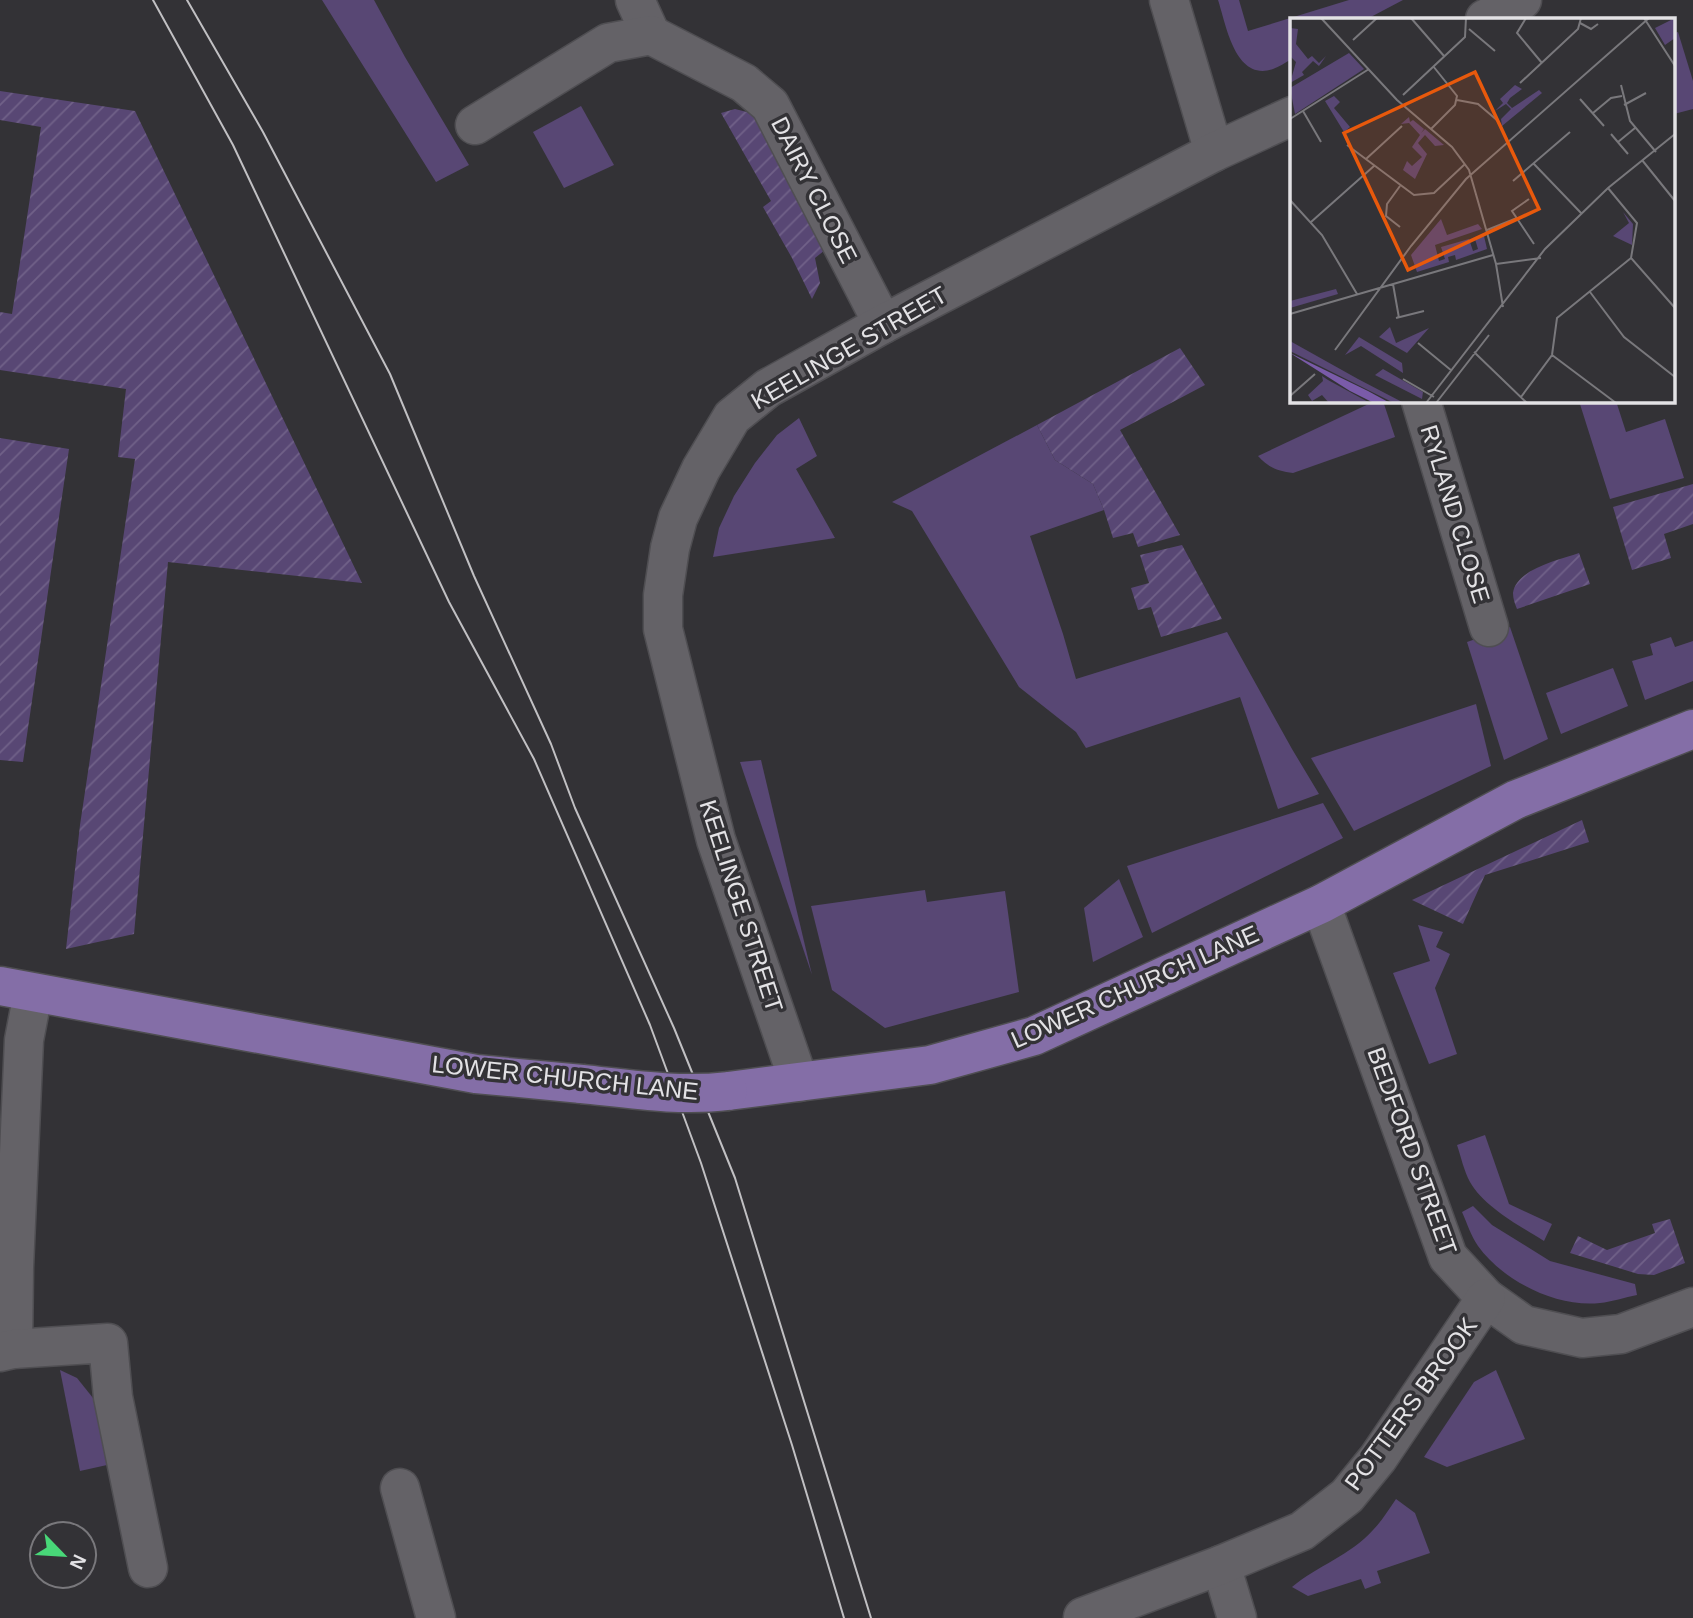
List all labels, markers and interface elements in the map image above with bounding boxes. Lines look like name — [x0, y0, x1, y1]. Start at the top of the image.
inset map — [1290, 18, 1676, 402]
street label: DAIRY CLOSE — [766, 112, 863, 267]
street label: KEELINGE STREET — [746, 280, 952, 415]
street label: RYLAND CLOSE — [1416, 421, 1495, 606]
street label: KEELINGE STREET — [694, 796, 789, 1016]
street label: LOWER CHURCH LANE — [1007, 920, 1263, 1053]
street label: BEDFORD STREET — [1362, 1043, 1463, 1259]
street label: LOWER CHURCH LANE — [430, 1050, 700, 1105]
street label: POTTERS BROOK — [1339, 1312, 1482, 1495]
north arrow — [28, 1520, 98, 1590]
text: N — [66, 1551, 90, 1573]

